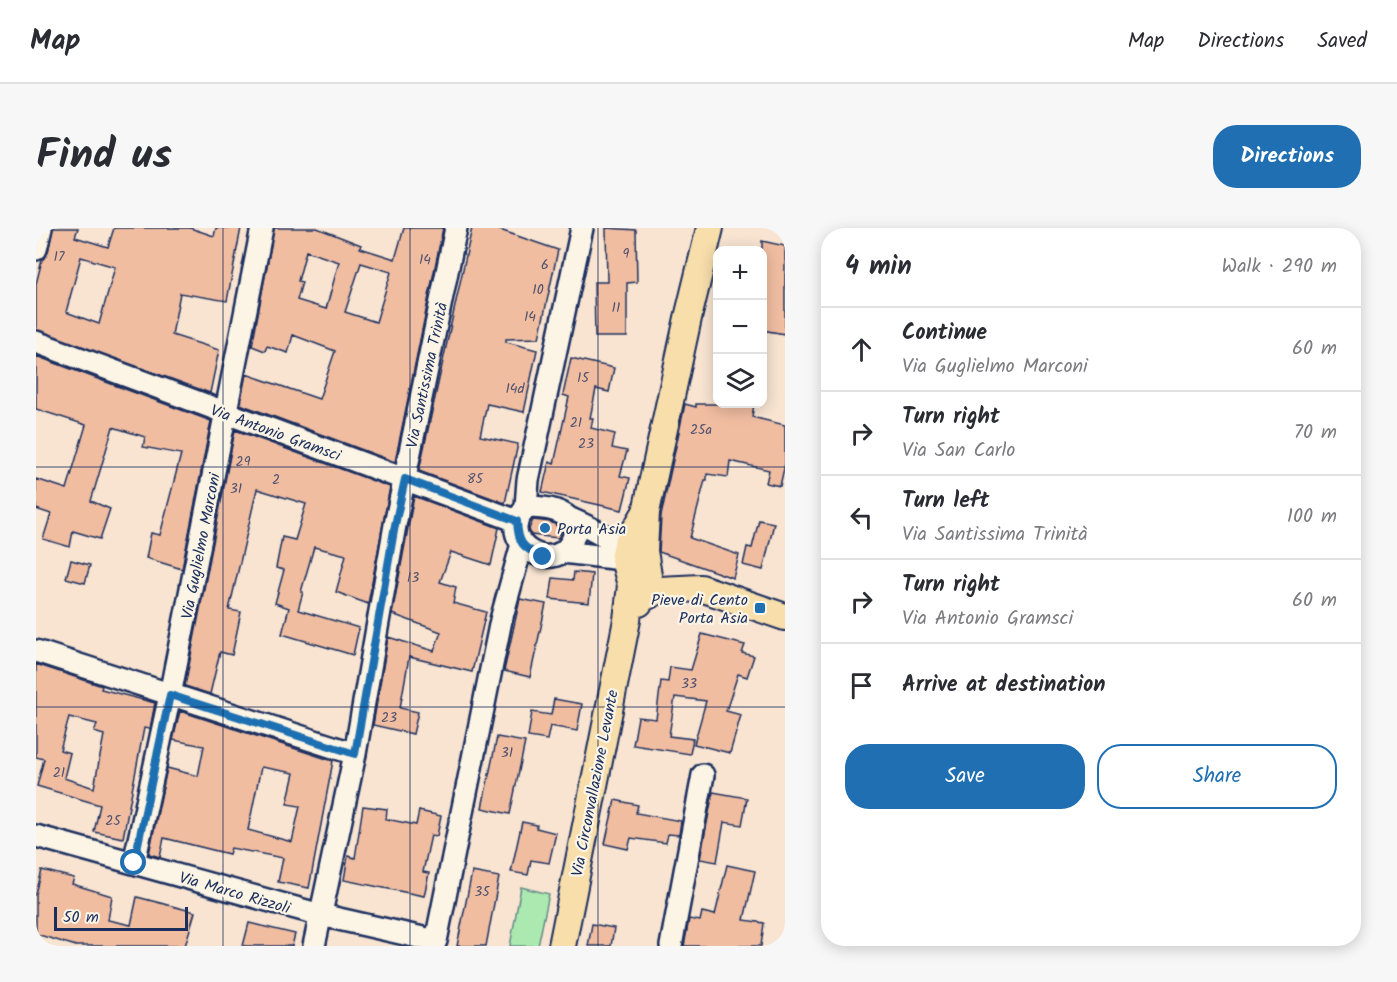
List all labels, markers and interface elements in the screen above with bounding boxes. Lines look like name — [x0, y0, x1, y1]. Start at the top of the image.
text: Map — [30, 19, 81, 64]
text: Map — [1128, 25, 1164, 58]
text: Directions — [1197, 25, 1284, 58]
text: Saved — [1317, 25, 1367, 58]
text: Find us — [36, 123, 172, 190]
button: Directions — [1213, 125, 1361, 188]
house number: 9 — [623, 243, 630, 265]
house number: 17 — [54, 246, 65, 268]
map controls — [713, 246, 767, 408]
button: + — [713, 246, 767, 300]
text: 4 min — [845, 246, 912, 288]
house number: 14 — [419, 249, 431, 271]
text: Walk · 290 m — [1222, 251, 1337, 283]
house number: 6 — [541, 254, 549, 276]
house number: 10 — [532, 279, 544, 301]
house number: 11 — [612, 297, 620, 319]
street label: Via Santissima Trinità — [400, 300, 455, 451]
button: − — [713, 300, 767, 354]
house number: 14 — [524, 306, 536, 328]
text: Continue — [902, 316, 987, 351]
icon: ahead — [845, 333, 878, 366]
text: 60 m — [1292, 333, 1337, 365]
text: Via Guglielmo Marconi — [902, 351, 1088, 383]
button: layers — [713, 354, 767, 408]
house number: 15 — [577, 367, 590, 389]
house number: 14d — [505, 378, 526, 400]
street label: Via Antonio Gramsci — [207, 398, 345, 469]
text: Turn right — [902, 400, 1000, 435]
house number: 21 — [570, 412, 582, 434]
icon: right — [845, 417, 878, 450]
text: 70 m — [1294, 417, 1337, 449]
house number: 25a — [690, 419, 712, 441]
house number: 23 — [578, 433, 594, 455]
text: Via San Carlo — [902, 435, 1015, 467]
house number: 29 — [236, 451, 251, 473]
house number: 85 — [467, 468, 484, 490]
house number: 2 — [272, 469, 280, 491]
street label: Via Guglielmo Marconi — [175, 470, 228, 622]
house number: 31 — [230, 478, 242, 500]
text: Turn left — [902, 484, 989, 519]
icon: left — [845, 501, 878, 534]
text: 100 m — [1287, 501, 1337, 533]
place label: Porta Asia — [557, 517, 626, 542]
text: Via Santissima Trinità — [902, 519, 1088, 551]
marker: Porta Asia — [538, 521, 552, 535]
route end — [529, 543, 555, 569]
house number: 13 — [407, 567, 419, 589]
text: Turn right — [902, 568, 1000, 603]
icon: right — [845, 585, 878, 618]
text: 60 m — [1292, 585, 1337, 617]
place label: Pieve di Cento Porta Asia — [651, 588, 748, 631]
marker: Pieve di Cento Porta Asia — [753, 601, 767, 615]
text: Via Antonio Gramsci — [902, 603, 1073, 635]
text: Arrive at destination — [902, 668, 1105, 703]
icon: arrive — [845, 669, 878, 702]
house number: 33 — [681, 673, 697, 695]
street label: Via Circonvallazione Levante — [565, 688, 626, 879]
house number: 23 — [381, 707, 397, 729]
house number: 31 — [501, 742, 513, 764]
button: Save — [845, 744, 1085, 809]
button: Share — [1097, 744, 1337, 809]
house number: 21 — [53, 762, 65, 784]
house number: 25 — [105, 810, 122, 832]
route start — [120, 849, 146, 875]
street label: Via Marco Rizzoli — [176, 866, 294, 922]
house number: 35 — [474, 881, 491, 903]
scale bar — [54, 904, 188, 932]
text: 50 m — [63, 905, 99, 930]

